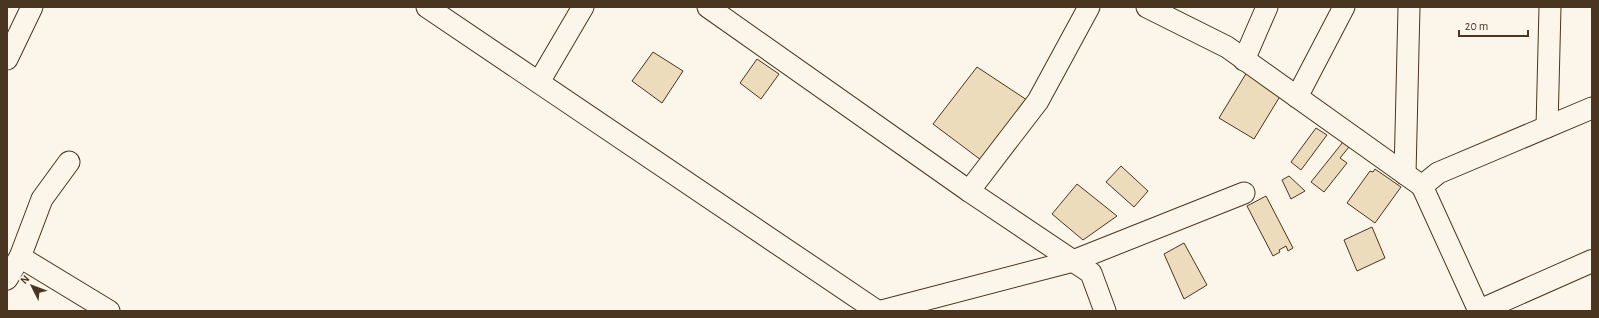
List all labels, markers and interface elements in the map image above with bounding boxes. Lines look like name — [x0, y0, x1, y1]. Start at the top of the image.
scale bar — [1459, 12, 1528, 38]
text: 20 m — [1465, 20, 1488, 32]
north arrow — [12, 266, 52, 306]
text: N — [18, 273, 32, 286]

